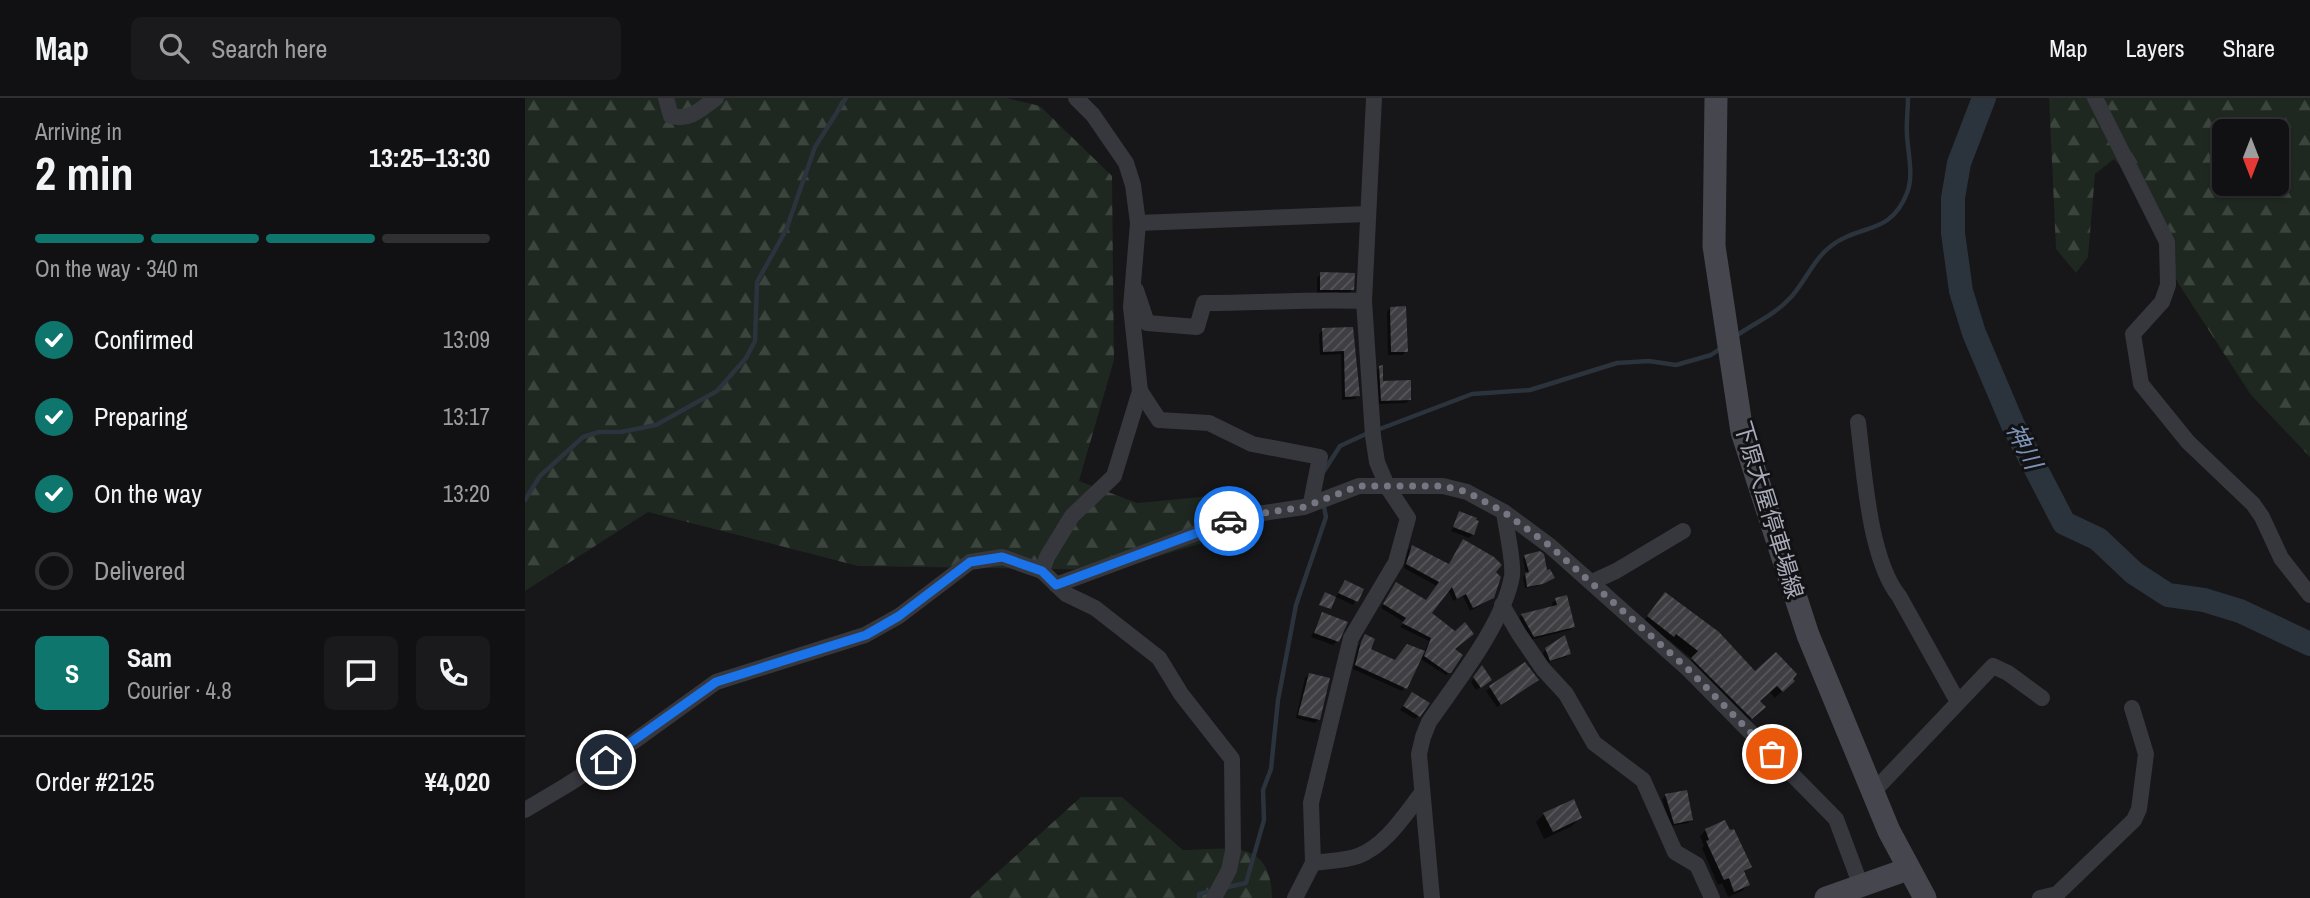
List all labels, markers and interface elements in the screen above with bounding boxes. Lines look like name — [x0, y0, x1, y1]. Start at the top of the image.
search box — [131, 17, 621, 80]
text: Map — [35, 26, 89, 70]
icon: search — [155, 29, 193, 67]
text: Search here — [211, 31, 327, 66]
text: Map — [2049, 32, 2087, 64]
text: Layers — [2125, 32, 2184, 64]
text: Share — [2222, 32, 2275, 64]
text: Arriving in — [35, 116, 122, 147]
north arrow — [2212, 119, 2289, 196]
map controls — [2212, 119, 2289, 196]
text: 13:25–13:30 — [369, 140, 490, 175]
text: 2 min — [35, 142, 134, 204]
text: On the way · 340 m — [35, 253, 199, 284]
icon: check — [35, 321, 73, 359]
text: Confirmed — [94, 322, 194, 357]
text: 13:09 — [443, 324, 490, 355]
icon: check — [35, 398, 73, 436]
text: Preparing — [94, 399, 188, 434]
text: 13:17 — [443, 401, 490, 432]
street label: 下原大屋停車場線 — [1728, 417, 1811, 602]
water label: 神川 — [2000, 417, 2051, 477]
icon: check — [35, 475, 73, 513]
text: On the way — [94, 476, 202, 511]
text: 13:20 — [443, 478, 490, 509]
courier — [1194, 486, 1264, 556]
icon: car — [1210, 502, 1248, 540]
text: Delivered — [94, 553, 185, 588]
button: chat — [324, 636, 398, 710]
button: phone — [416, 636, 490, 710]
text: Sam — [127, 640, 172, 675]
text: S — [65, 656, 79, 691]
text: Courier · 4.8 — [127, 675, 232, 706]
pin — [1742, 724, 1802, 784]
pin — [576, 730, 636, 790]
icon: bag — [1753, 735, 1791, 773]
icon: home — [587, 741, 625, 779]
text: Order #2125 — [35, 764, 155, 799]
text: ¥4,020 — [425, 764, 490, 799]

